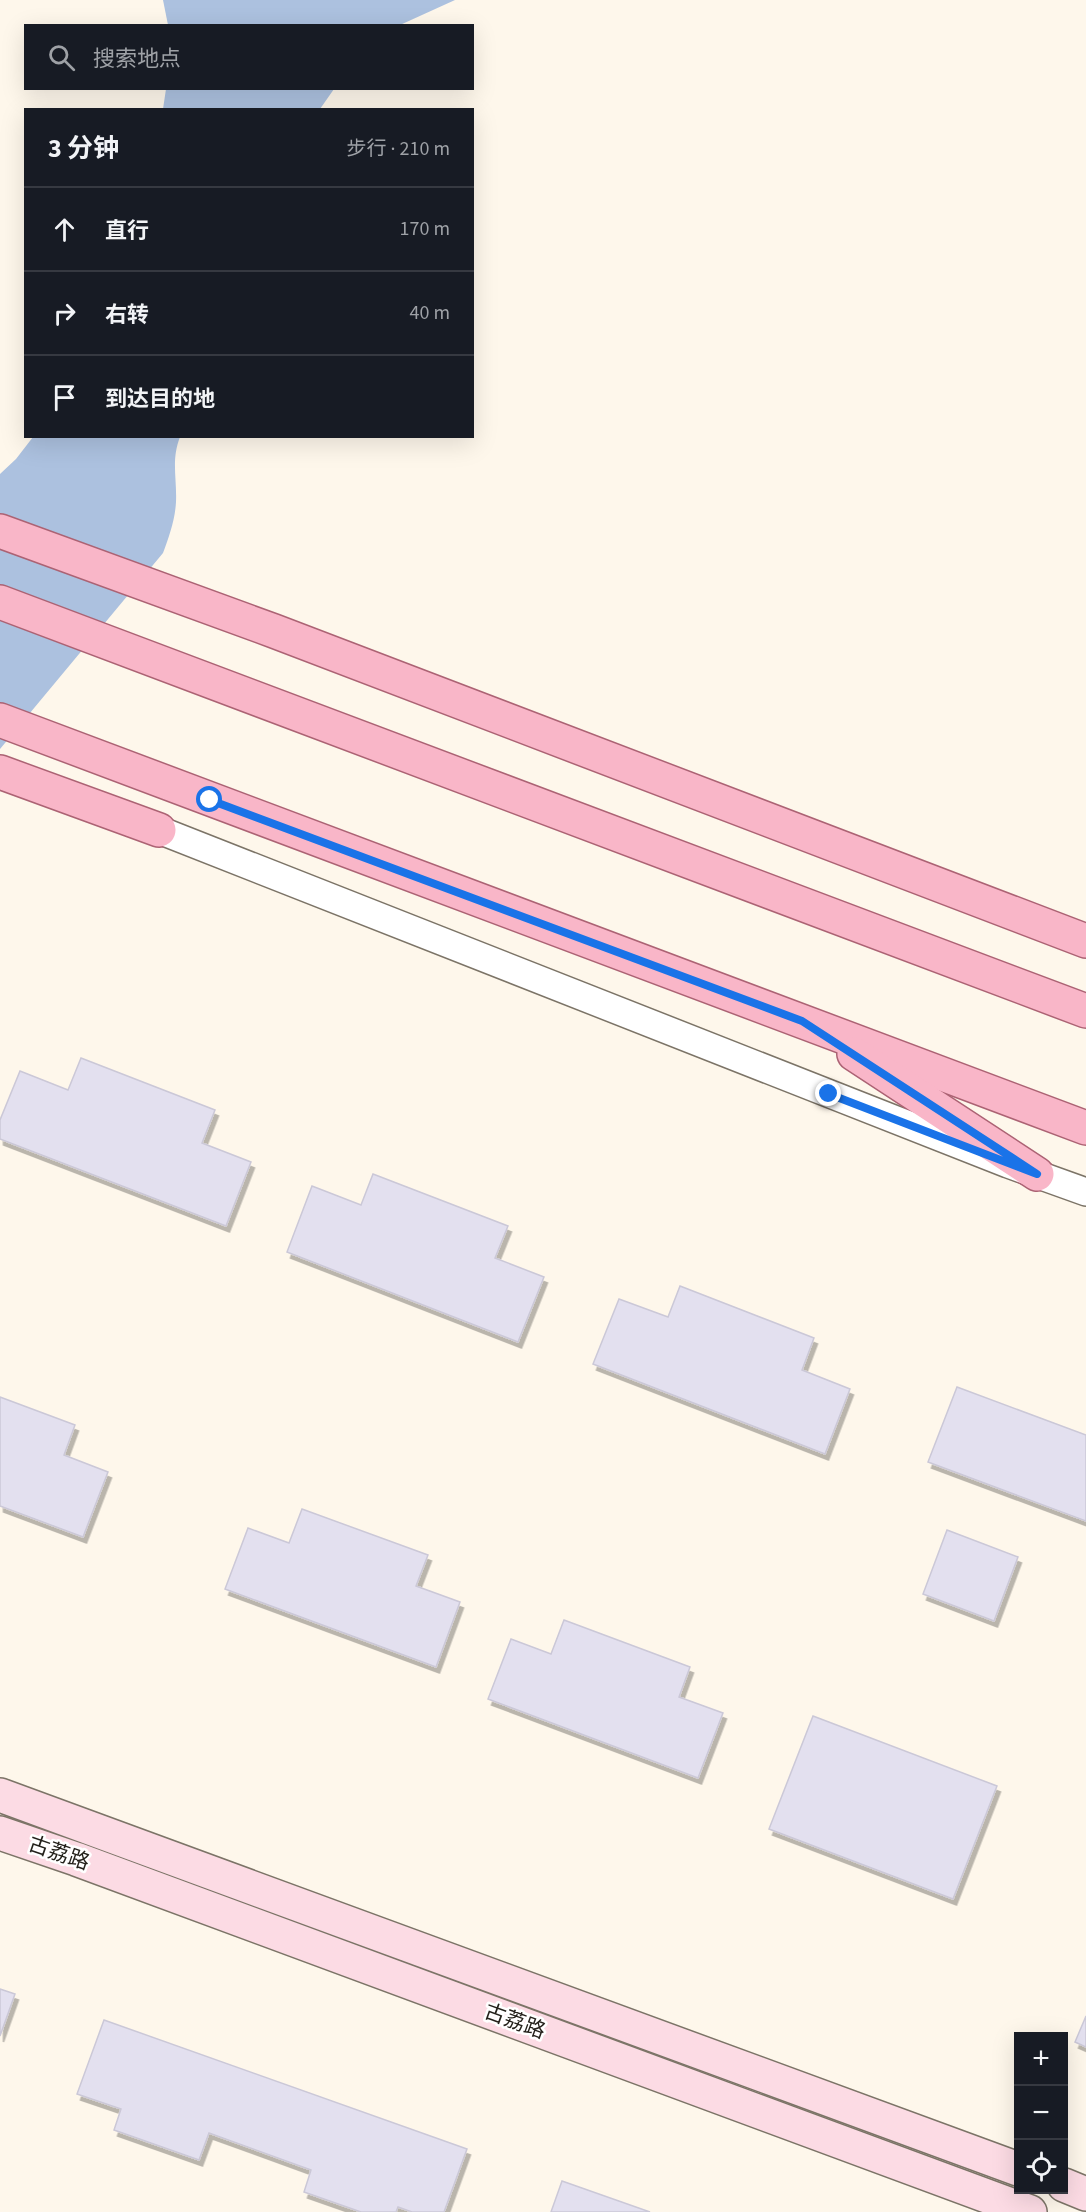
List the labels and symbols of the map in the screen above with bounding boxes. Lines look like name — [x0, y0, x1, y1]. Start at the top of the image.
route start — [196, 786, 222, 812]
route end — [815, 1080, 841, 1106]
street label: 古荔路 — [24, 1829, 94, 1877]
street label: 古荔路 — [480, 1996, 550, 2046]

